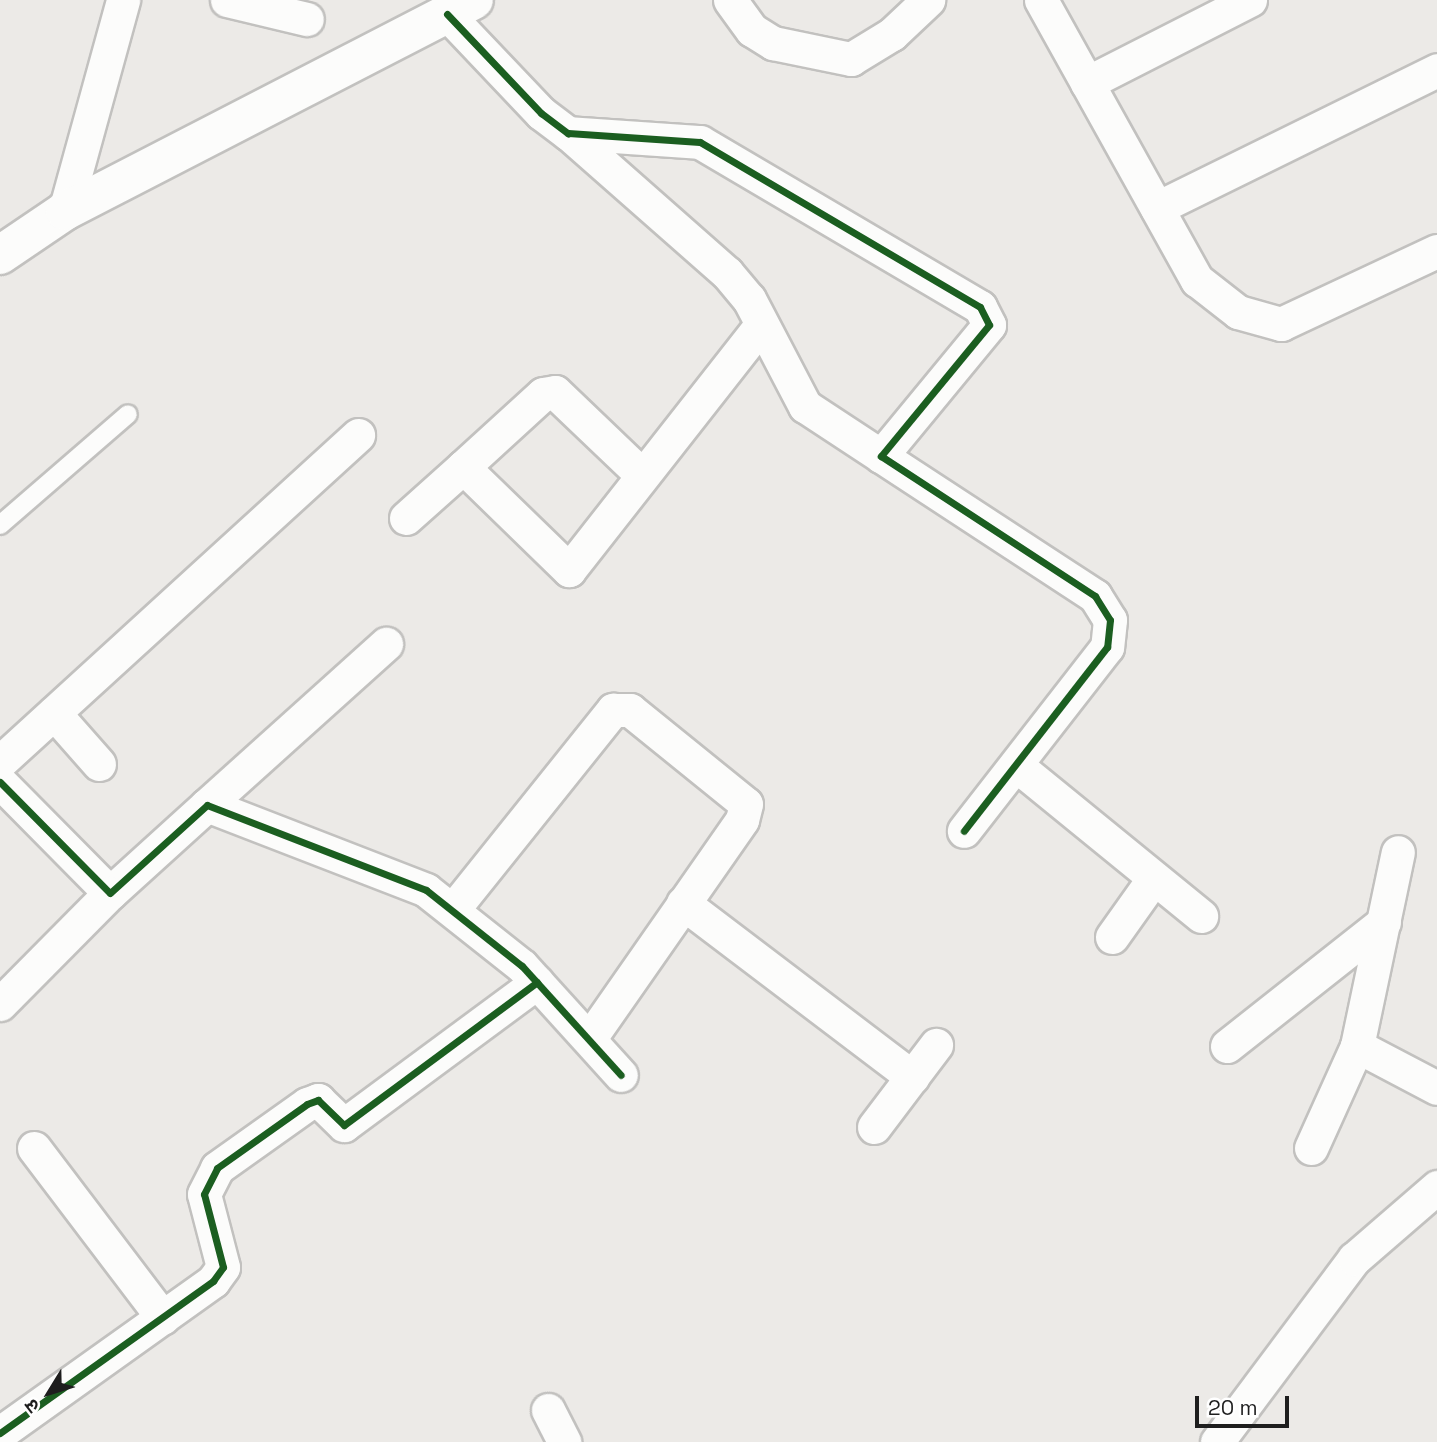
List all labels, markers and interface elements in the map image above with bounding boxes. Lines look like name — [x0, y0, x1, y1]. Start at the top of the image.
north arrow — [14, 1358, 84, 1428]
scale bar — [1199, 1382, 1294, 1426]
text: उ — [19, 1394, 45, 1418]
text: 20 m — [1208, 1394, 1258, 1421]

